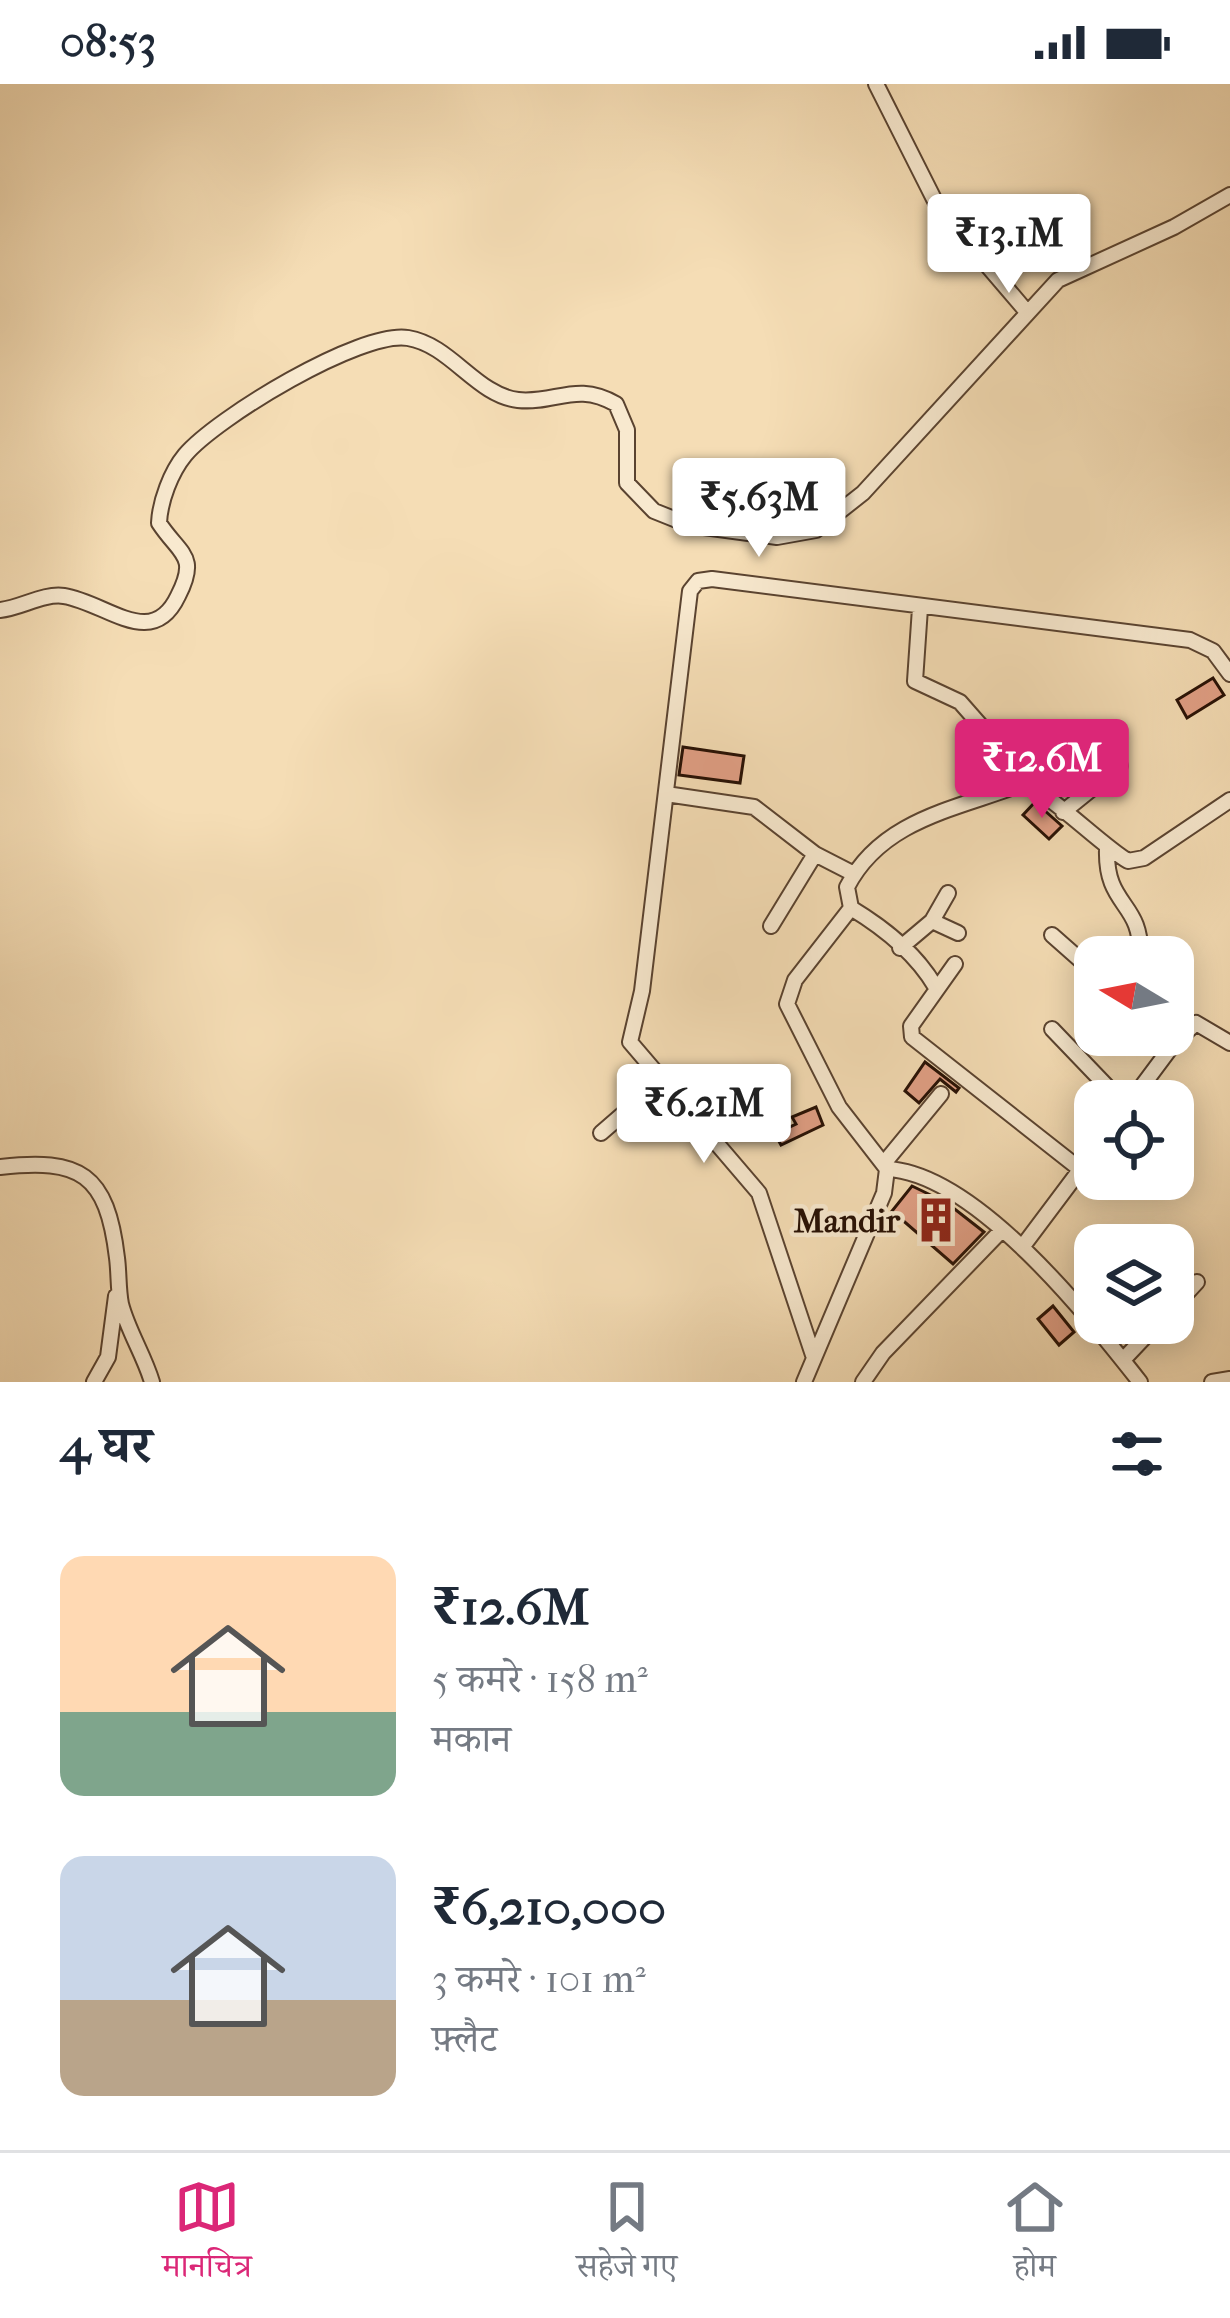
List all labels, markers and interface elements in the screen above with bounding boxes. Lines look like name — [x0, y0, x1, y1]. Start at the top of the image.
text: 08:53 — [60, 16, 156, 69]
pin: ₹13.1M — [911, 194, 1107, 296]
text: ₹13.1M — [954, 210, 1064, 256]
pin: ₹5.63M — [661, 458, 857, 560]
text: ₹5.63M — [699, 474, 819, 520]
pin: ₹12.6M — [944, 719, 1140, 821]
text: ₹12.6M — [982, 735, 1102, 781]
north arrow — [1074, 936, 1194, 1056]
map controls — [1074, 936, 1194, 1344]
pin: ₹6.21M — [606, 1064, 802, 1166]
text: ₹6.21M — [644, 1080, 764, 1126]
button: locate — [1074, 1080, 1194, 1200]
building icon: Mandir — [911, 1195, 961, 1245]
place label: Mandir — [794, 1202, 901, 1241]
button: layers — [1074, 1224, 1194, 1344]
text: 4 घर — [60, 1415, 152, 1475]
icon: filters — [1104, 1421, 1170, 1487]
text: ₹12.6M — [432, 1577, 589, 1637]
icon: home — [156, 1604, 300, 1748]
text: 5 कमरे · 158 m² — [432, 1656, 648, 1702]
text: मकान — [432, 1716, 511, 1762]
text: ₹6,210,000 — [432, 1877, 666, 1937]
icon: home — [156, 1904, 300, 2048]
text: 3 कमरे · 101 m² — [432, 1956, 646, 2002]
text: फ़्लैट — [432, 2016, 497, 2062]
tab: मानचित्र — [162, 2174, 252, 2298]
tab: सहेजे गए — [576, 2174, 677, 2298]
tab: होम — [1002, 2174, 1068, 2298]

